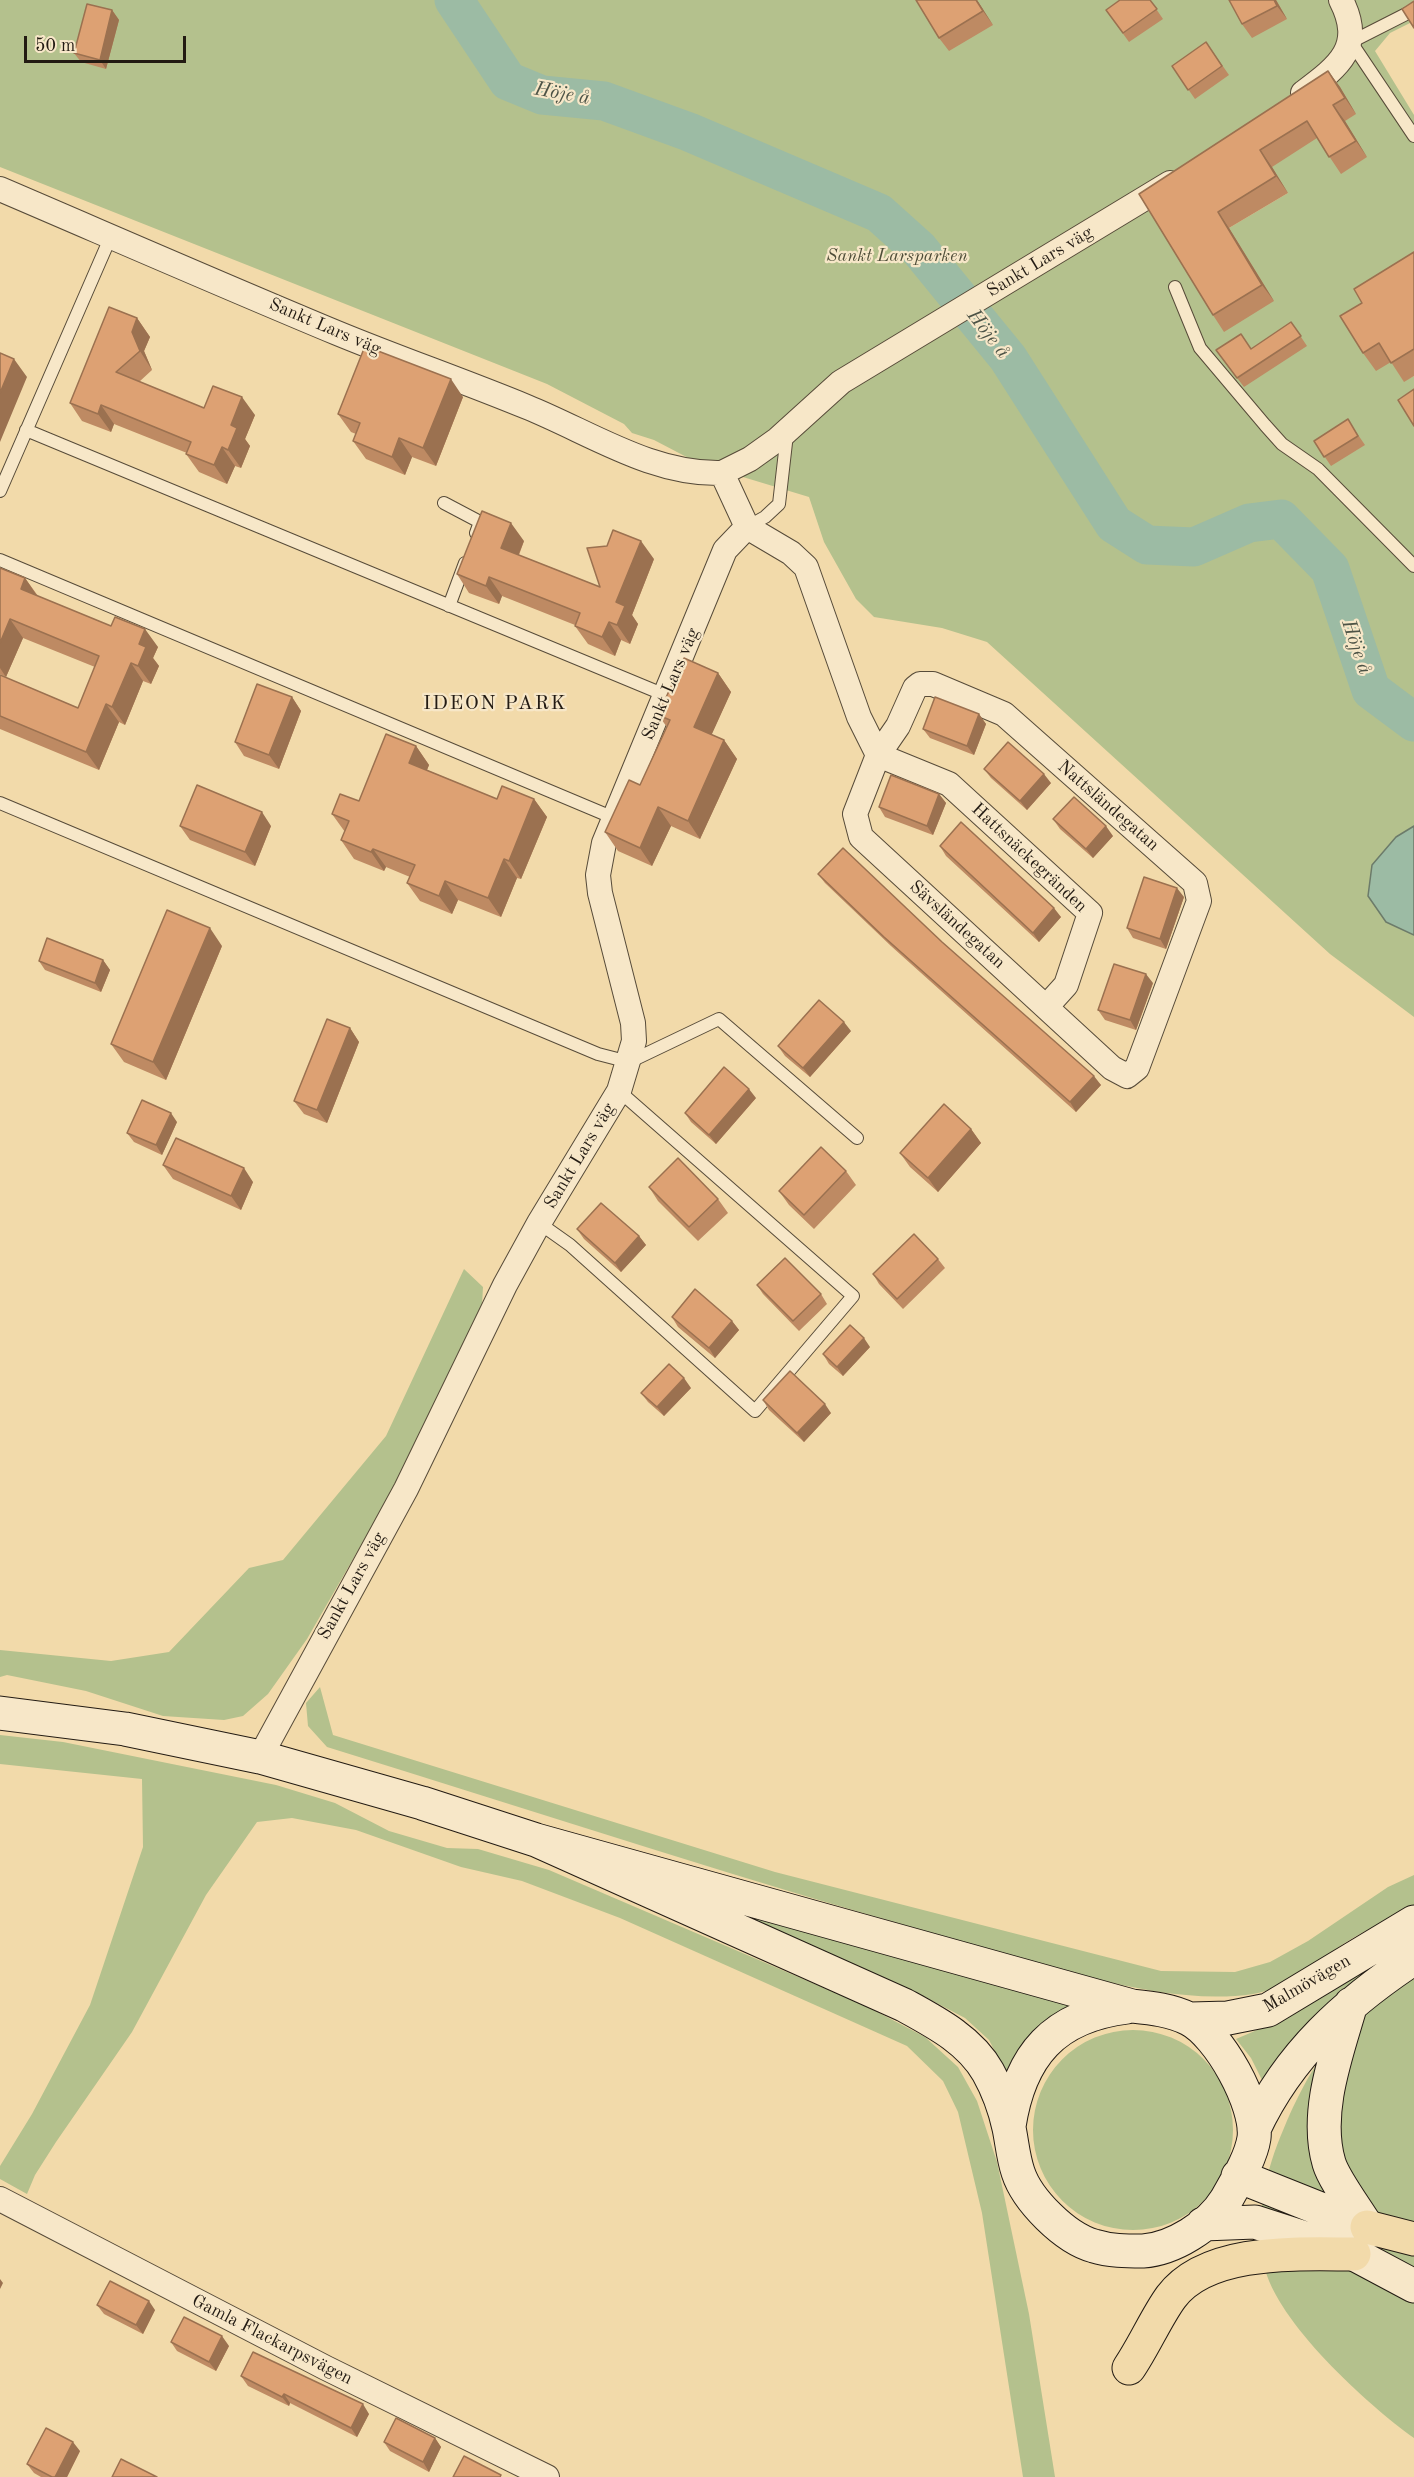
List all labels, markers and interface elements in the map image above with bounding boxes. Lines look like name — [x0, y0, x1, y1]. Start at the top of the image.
scale bar — [27, 24, 189, 62]
text: 50 m — [35, 37, 75, 55]
water label: Höje å — [532, 77, 592, 111]
street label: Sankt Lars väg — [983, 222, 1097, 302]
park label: Sankt Larsparken — [826, 245, 968, 267]
street label: Sankt Lars väg — [266, 294, 384, 360]
water label: Höje å — [961, 304, 1015, 364]
water label: Höje å — [1335, 616, 1377, 678]
street label: Sankt Lars väg — [638, 625, 704, 743]
district label: IDEON PARK — [423, 692, 567, 716]
street label: Nattsländegatan — [1053, 756, 1163, 856]
street label: Hattsnäckegränden — [967, 799, 1091, 917]
street label: Sävsländegatan — [905, 876, 1009, 974]
street label: Sankt Lars väg — [540, 1099, 620, 1213]
street label: Sankt Lars väg — [314, 1528, 390, 1644]
street label: Malmövägen — [1259, 1950, 1355, 2018]
street label: Gamla Flackarpsvägen — [188, 2290, 356, 2390]

